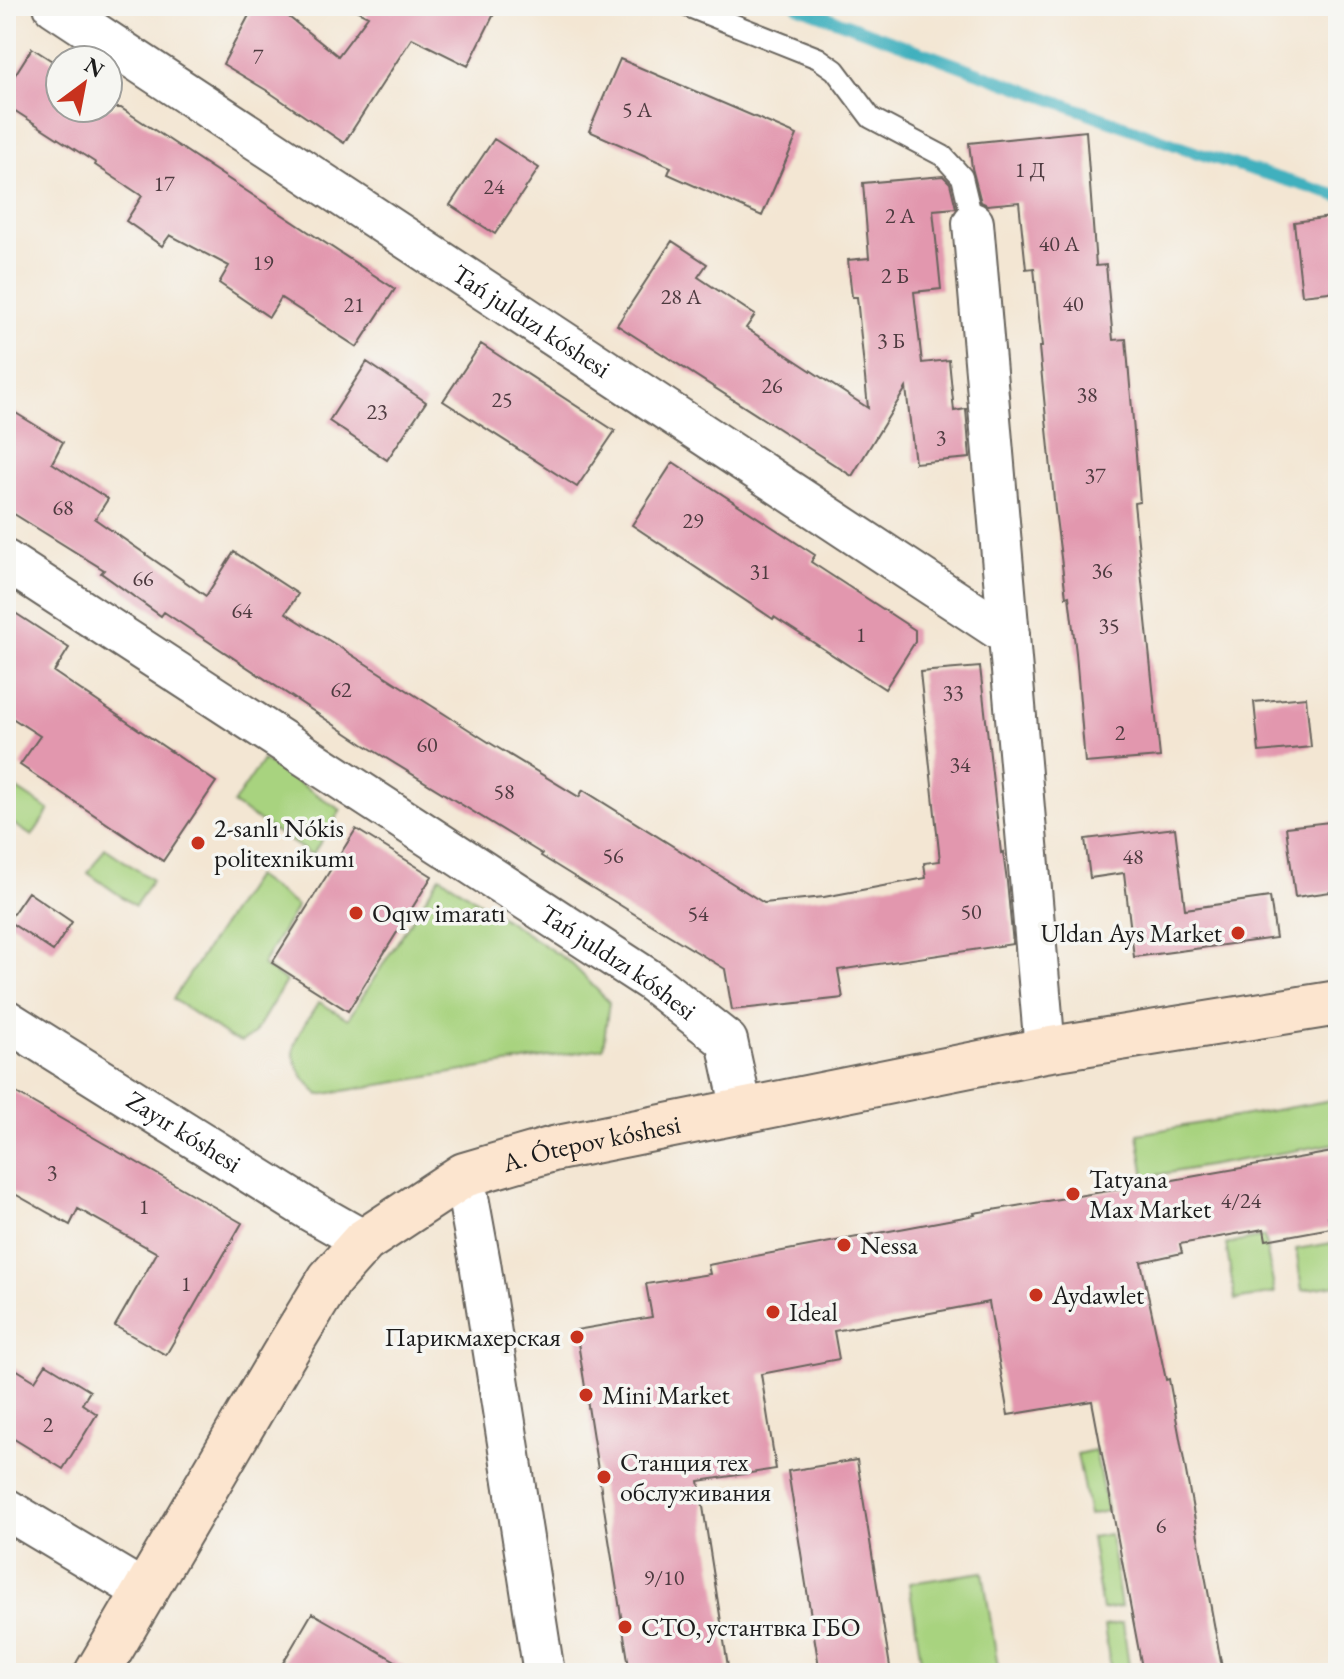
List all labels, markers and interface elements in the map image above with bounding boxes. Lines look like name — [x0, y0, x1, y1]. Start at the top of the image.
house number: 7 — [253, 42, 264, 71]
north arrow — [44, 44, 124, 124]
text: N — [79, 50, 110, 85]
house number: 5 А — [622, 95, 653, 124]
house number: 1 Д — [1015, 155, 1045, 184]
house number: 17 — [153, 169, 175, 198]
house number: 24 — [483, 172, 505, 201]
house number: 2 А — [885, 201, 916, 230]
house number: 40 А — [1039, 229, 1080, 258]
house number: 19 — [252, 248, 274, 277]
street label: Tań juldızı kóshesi — [446, 257, 617, 385]
house number: 2 Б — [881, 261, 909, 290]
house number: 28 А — [661, 282, 702, 311]
house number: 40 — [1062, 289, 1084, 318]
house number: 21 — [343, 290, 365, 319]
house number: 3 Б — [877, 326, 905, 355]
house number: 26 — [761, 371, 783, 400]
house number: 38 — [1076, 380, 1098, 409]
house number: 25 — [491, 385, 513, 414]
house number: 23 — [366, 397, 388, 426]
house number: 3 — [936, 423, 946, 452]
house number: 37 — [1084, 461, 1106, 490]
house number: 68 — [52, 493, 74, 522]
house number: 29 — [682, 506, 704, 535]
house number: 36 — [1091, 556, 1113, 585]
house number: 31 — [749, 557, 771, 586]
house number: 66 — [132, 564, 154, 593]
house number: 64 — [231, 596, 253, 625]
house number: 35 — [1098, 611, 1120, 640]
house number: 1 — [856, 620, 866, 649]
house number: 62 — [330, 675, 352, 704]
house number: 33 — [942, 678, 964, 707]
house number: 2 — [1115, 718, 1126, 747]
house number: 60 — [416, 730, 438, 759]
house number: 34 — [949, 750, 971, 779]
house number: 58 — [493, 777, 515, 806]
place label: 2-sanlı Nókis politexnikumı — [214, 811, 354, 875]
marker: 2-sanlı Nókis politexnikumı — [189, 834, 207, 852]
house number: 56 — [602, 841, 624, 870]
house number: 48 — [1122, 842, 1144, 871]
place label: Oqıw imaratı — [372, 896, 505, 930]
street label: Tań juldızı kóshesi — [534, 896, 704, 1028]
house number: 50 — [960, 897, 982, 926]
house number: 54 — [687, 899, 709, 928]
marker: Oqıw imaratı — [347, 904, 365, 922]
place label: Uldan Ays Market — [1040, 916, 1222, 950]
marker: Uldan Ays Market — [1229, 924, 1247, 942]
street label: Zayır kóshesi — [120, 1083, 248, 1180]
street label: A. Ótepov kóshesi — [497, 1107, 683, 1180]
house number: 3 — [47, 1158, 57, 1187]
place label: Tatyana Max Market — [1089, 1162, 1211, 1226]
marker: Tatyana Max Market — [1064, 1185, 1082, 1203]
house number: 4/24 — [1221, 1186, 1262, 1215]
house number: 1 — [139, 1192, 149, 1221]
place label: Nessa — [860, 1228, 919, 1262]
marker: Nessa — [835, 1236, 853, 1254]
house number: 1 — [181, 1269, 191, 1298]
place label: Aydawlet — [1051, 1278, 1144, 1312]
marker: Aydawlet — [1027, 1286, 1045, 1304]
place label: Ideal — [789, 1295, 838, 1329]
marker: Ideal — [764, 1303, 782, 1321]
place label: Парикмахерская — [384, 1320, 561, 1354]
marker: Парикмахерская — [568, 1328, 586, 1346]
place label: Mini Market — [602, 1378, 730, 1412]
marker: Mini Market — [577, 1386, 595, 1404]
house number: 2 — [43, 1410, 54, 1439]
place label: Станция тех обслуживания — [620, 1445, 771, 1509]
marker: Станция тех обслуживания — [595, 1468, 613, 1486]
house number: 6 — [1156, 1511, 1167, 1540]
house number: 9/10 — [644, 1563, 685, 1592]
place label: СТО, устантвка ГБО — [641, 1610, 861, 1644]
marker: СТО, устантвка ГБО — [616, 1618, 634, 1636]

